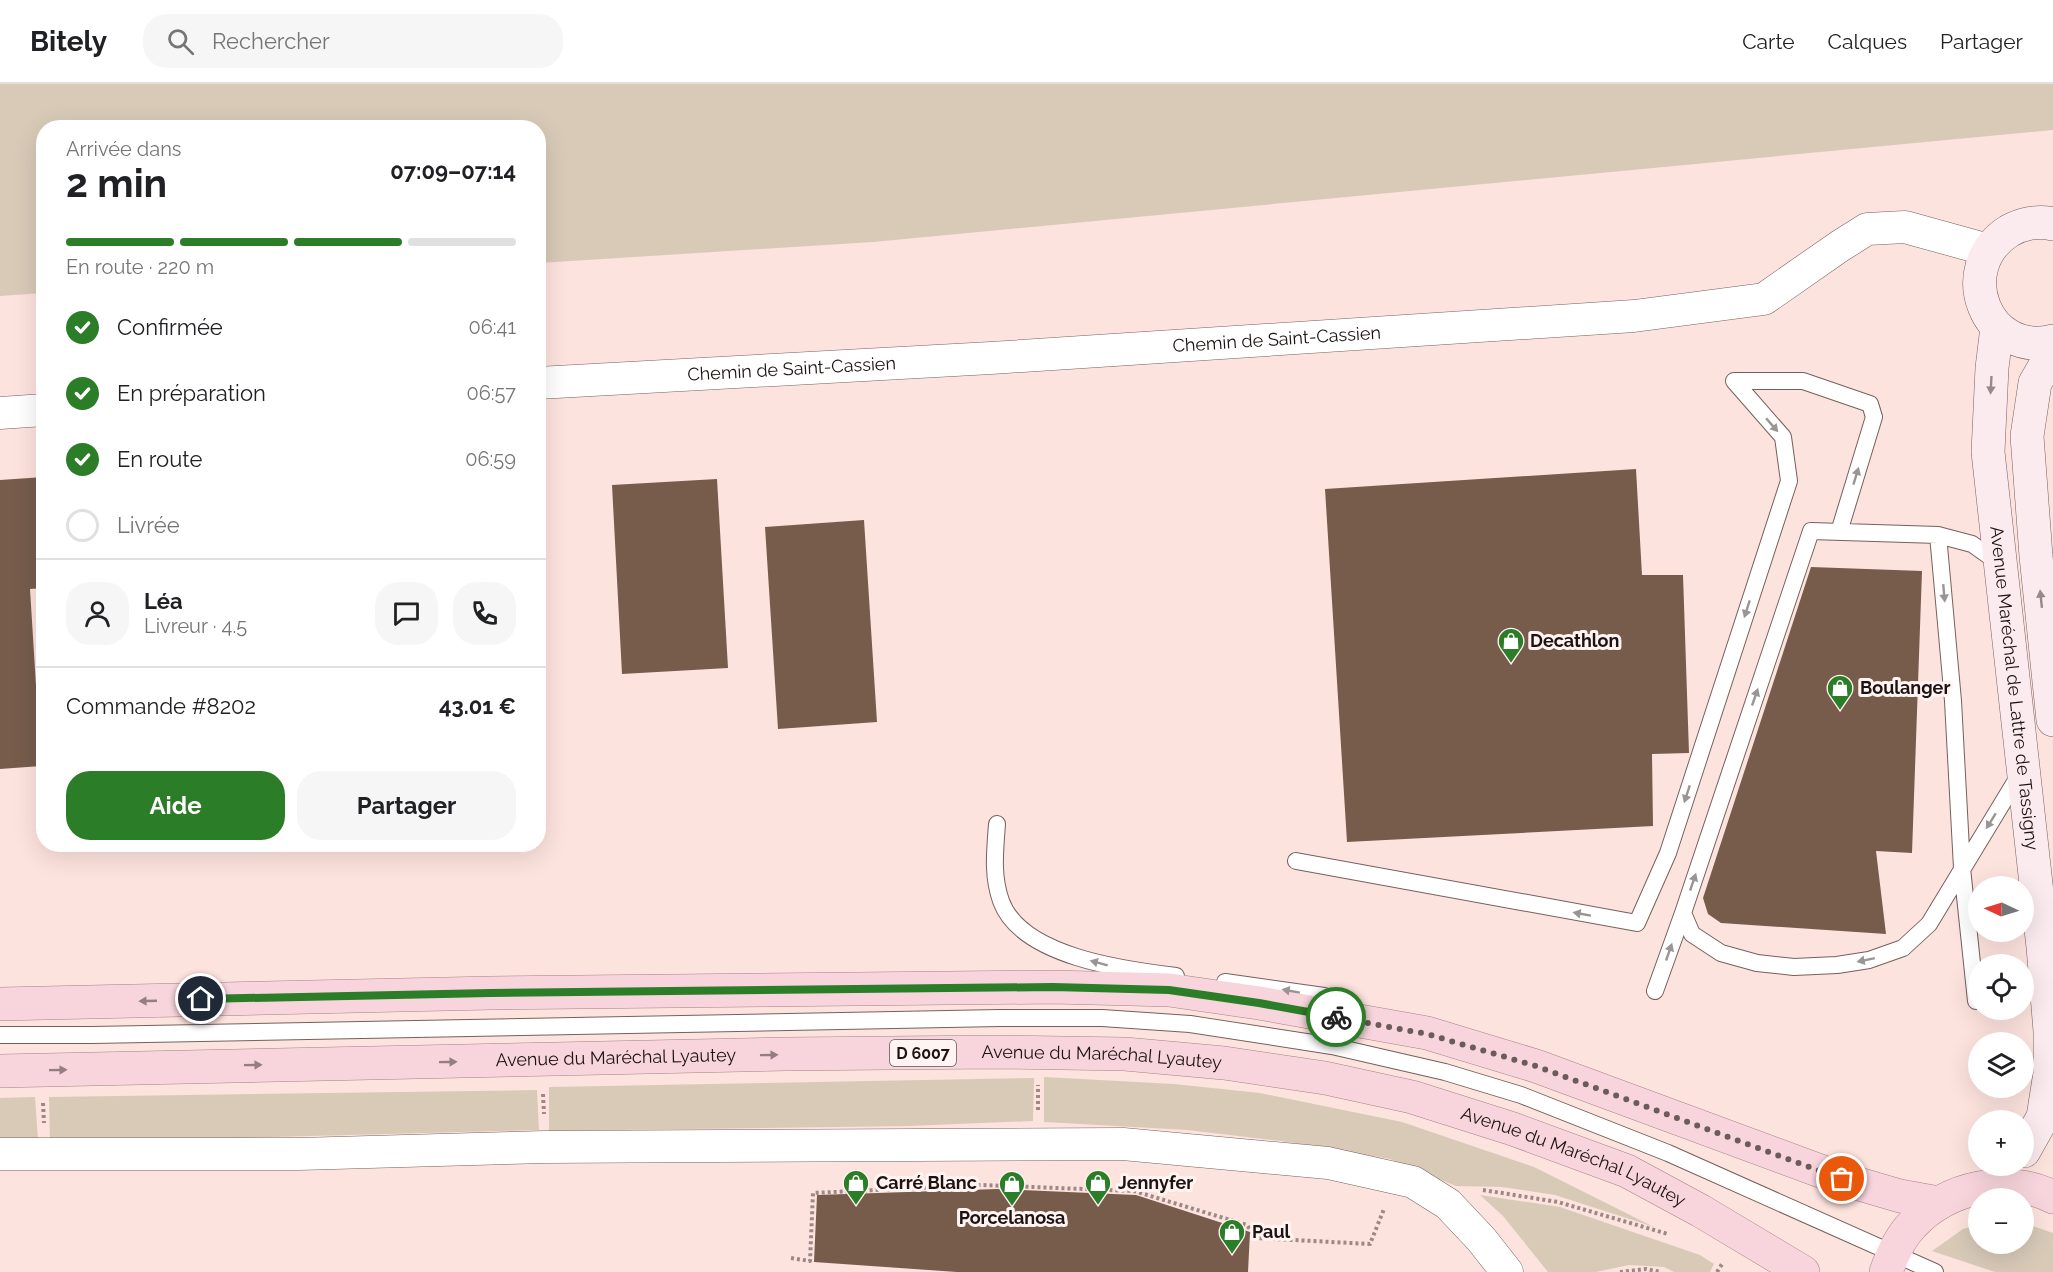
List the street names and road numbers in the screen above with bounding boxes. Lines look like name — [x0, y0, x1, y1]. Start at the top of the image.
street label: Chemin de Saint-Cassien — [1172, 322, 1381, 356]
street label: Chemin de Saint-Cassien — [687, 352, 896, 385]
street label: Avenue Maréchal de Lattre de Tassigny — [1986, 525, 2043, 852]
road number: D 6007 — [890, 1040, 956, 1066]
street label: Avenue du Maréchal Lyautey — [981, 1041, 1223, 1073]
street label: Avenue du Maréchal Lyautey — [495, 1044, 737, 1070]
street label: Avenue du Maréchal Lyautey — [1458, 1102, 1690, 1211]

